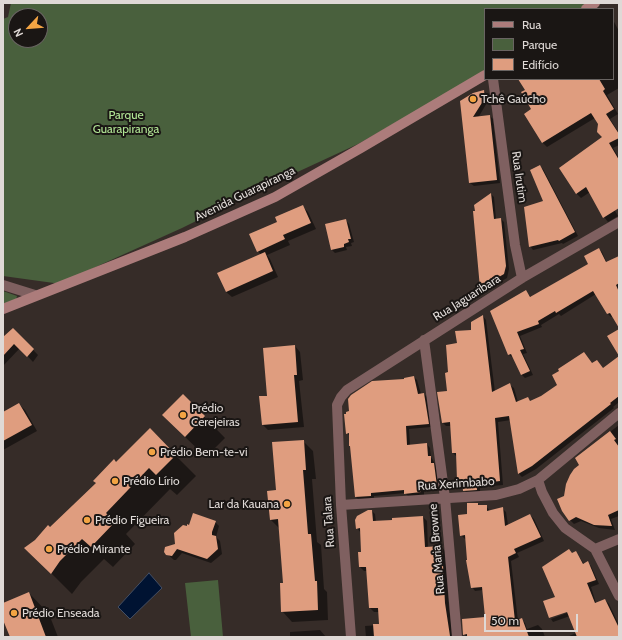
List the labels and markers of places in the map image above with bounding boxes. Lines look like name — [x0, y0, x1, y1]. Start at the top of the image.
place label: Tchê Gaúcho — [481, 92, 546, 106]
marker: Tchê Gaúcho — [468, 94, 478, 104]
place label: Prédio Cerejeiras — [191, 401, 240, 429]
marker: Prédio Cerejeiras — [178, 410, 188, 420]
place label: Prédio Bem-te-vi — [160, 445, 248, 459]
marker: Prédio Bem-te-vi — [147, 447, 157, 457]
place label: Prédio Lírio — [123, 474, 180, 488]
marker: Prédio Lírio — [110, 476, 120, 486]
place label: Lar da Kauana — [209, 497, 279, 511]
marker: Lar da Kauana — [282, 499, 292, 509]
place label: Prédio Figueira — [95, 513, 169, 527]
marker: Prédio Figueira — [82, 515, 92, 525]
place label: Prédio Mirante — [57, 542, 130, 556]
marker: Prédio Mirante — [44, 544, 54, 554]
place label: Prédio Enseada — [22, 606, 100, 620]
marker: Prédio Enseada — [9, 608, 19, 618]

